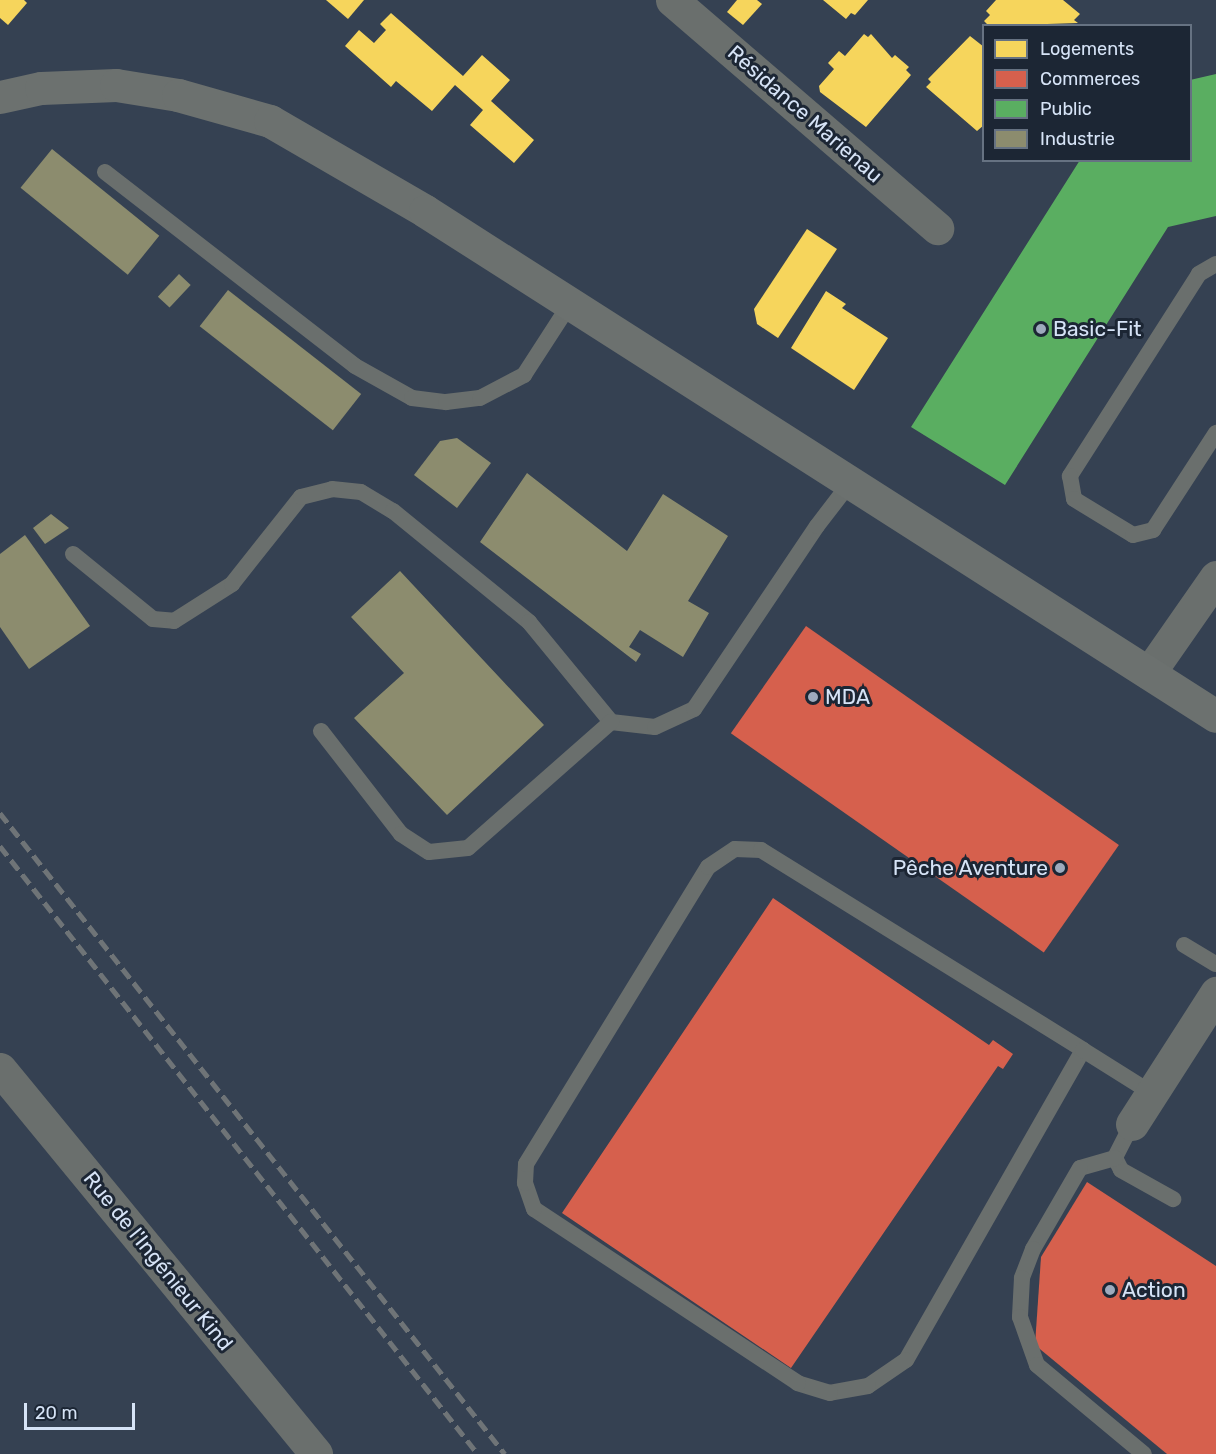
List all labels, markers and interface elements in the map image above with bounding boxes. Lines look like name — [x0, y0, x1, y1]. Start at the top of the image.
legend — [982, 24, 1192, 162]
text: Logements — [1040, 38, 1134, 60]
street label: Résidance Marienau — [723, 40, 887, 188]
text: Commerces — [1040, 68, 1140, 90]
text: Public — [1040, 98, 1092, 120]
text: Industrie — [1040, 128, 1115, 150]
place label: Basic-Fit — [1053, 316, 1142, 342]
marker: Basic-Fit — [1034, 322, 1048, 336]
place label: MDA — [825, 684, 870, 710]
marker: MDA — [806, 690, 820, 704]
place label: Pêche Aventure — [892, 855, 1048, 881]
marker: Pêche Aventure — [1053, 861, 1067, 875]
street label: Rue de l'Ingénieur Kind — [78, 1166, 238, 1356]
place label: Action — [1122, 1277, 1186, 1303]
marker: Action — [1103, 1283, 1117, 1297]
scale bar — [27, 1391, 138, 1429]
text: 20 m — [35, 1402, 77, 1424]

